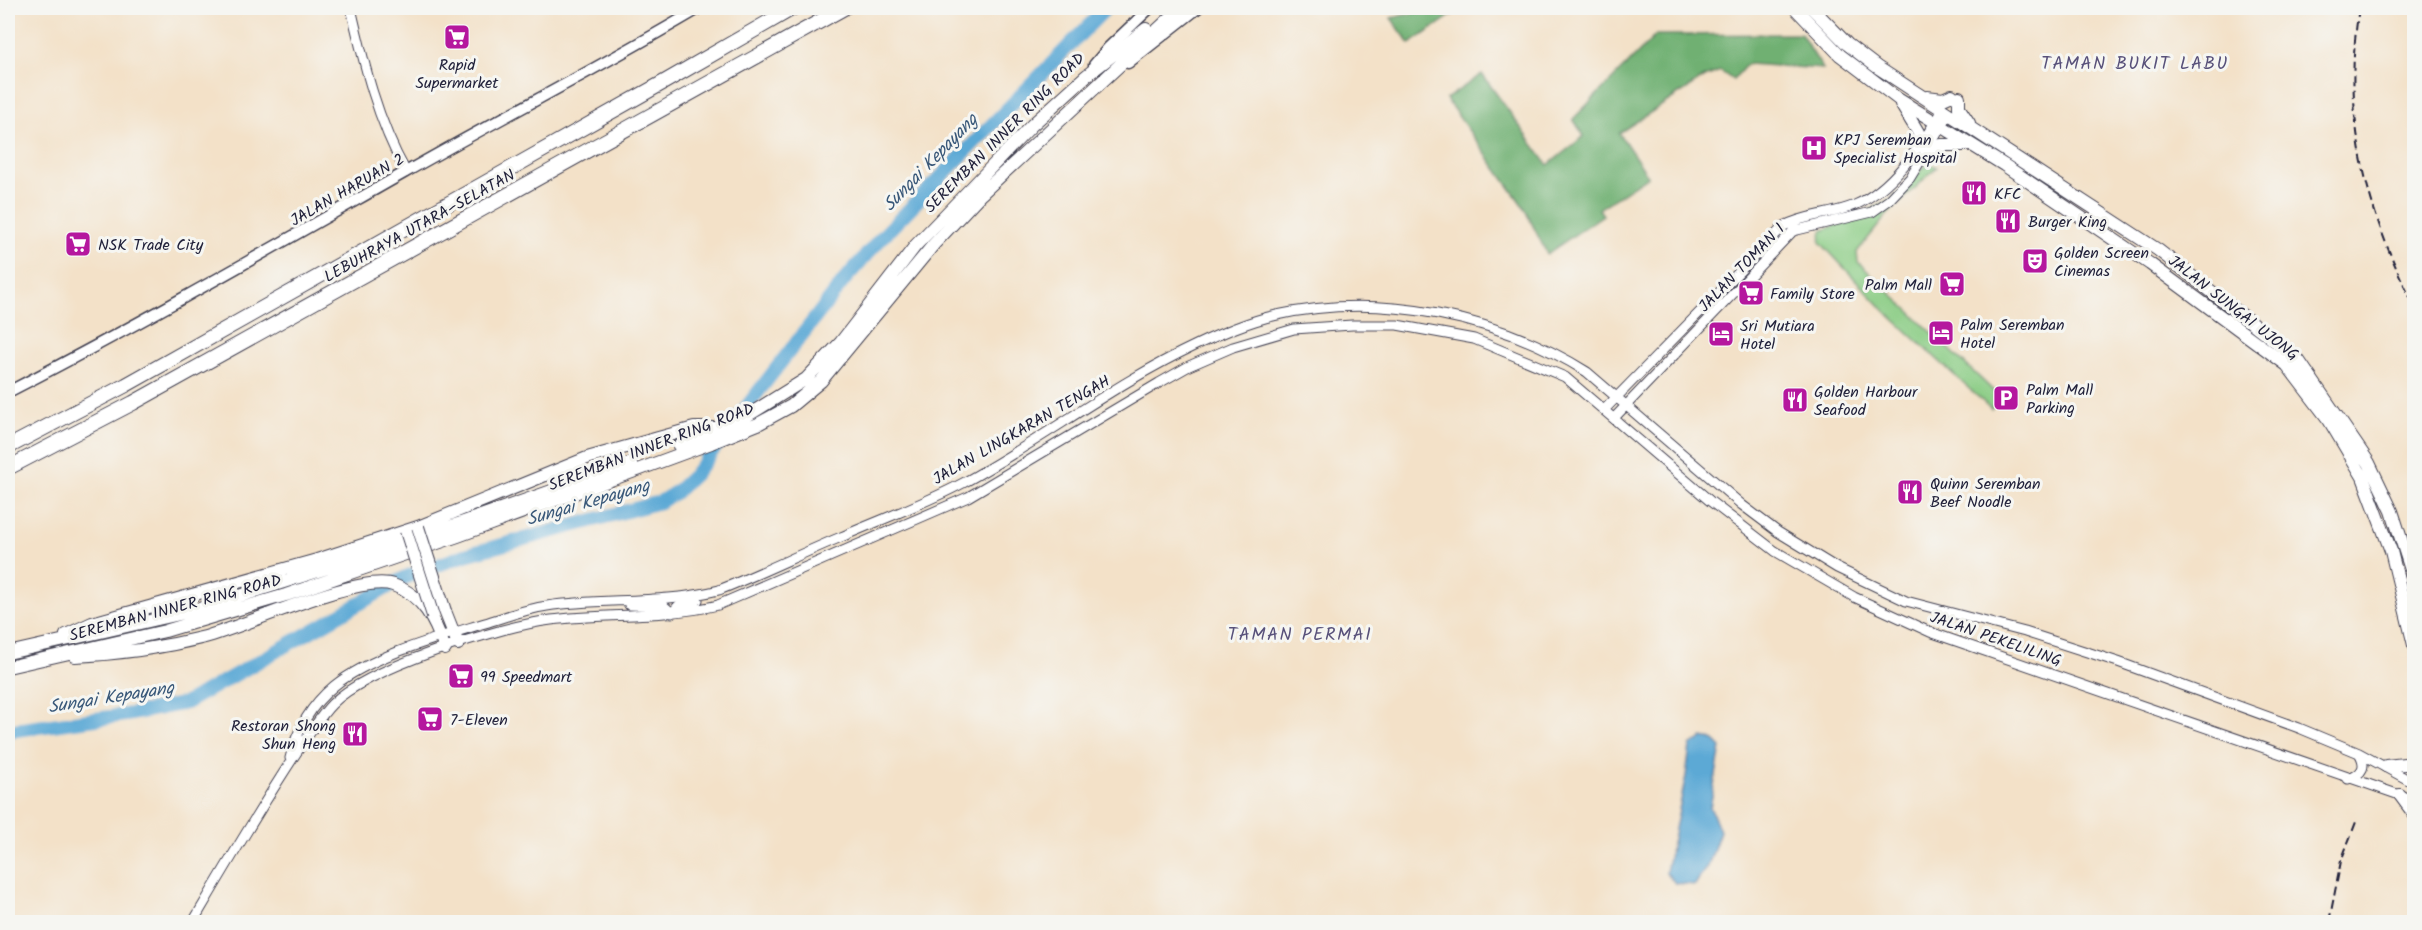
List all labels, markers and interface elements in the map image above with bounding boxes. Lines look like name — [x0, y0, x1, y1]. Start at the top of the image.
supermarket icon: Rapid Supermarket — [442, 22, 472, 52]
street label: SEREMBAN INNER RING ROAD — [919, 47, 1091, 219]
district label: TAMAN BUKIT LABU — [2041, 50, 2229, 79]
place label: Rapid Supermarket — [416, 53, 499, 96]
water label: Sungai Kepayang — [876, 106, 987, 219]
place label: KPJ Seremban Specialist Hospital — [1834, 128, 1957, 171]
hospital icon: KPJ Seremban Specialist Hospital — [1799, 133, 1829, 163]
street label: JALAN HARUAN 2 — [286, 147, 410, 233]
street label: LEBUHRAYA UTARA–SELATAN — [320, 163, 520, 289]
restaurant icon: KFC — [1959, 178, 1989, 208]
place label: KFC — [1994, 182, 2021, 207]
restaurant icon: Burger King — [1993, 206, 2023, 236]
place label: Burger King — [2028, 210, 2107, 235]
street label: JALAN TOMAN 1 — [1693, 218, 1791, 318]
supermarket icon: NSK Trade City — [63, 229, 93, 259]
place label: NSK Trade City — [98, 233, 204, 258]
place label: Golden Screen Cinemas — [2054, 241, 2149, 284]
theatre icon: Golden Screen Cinemas — [2020, 246, 2050, 276]
street label: JALAN SUNGAI UJONG — [2162, 249, 2304, 367]
supermarket icon: Palm Mall — [1937, 269, 1967, 299]
place label: Palm Mall — [1865, 273, 1932, 298]
supermarket icon: Family Store — [1736, 278, 1766, 308]
place label: Family Store — [1770, 282, 1855, 307]
place label: Palm Seremban Hotel — [1960, 313, 2065, 356]
place label: Sri Mutiara Hotel — [1740, 314, 1815, 357]
hotel icon: Palm Seremban Hotel — [1926, 318, 1956, 348]
hotel icon: Sri Mutiara Hotel — [1706, 319, 1736, 349]
street label: JALAN LINGKARAN TENGAH — [928, 369, 1115, 492]
place label: Palm Mall Parking — [2026, 378, 2093, 421]
place label: Golden Harbour Seafood — [1814, 380, 1919, 423]
parking icon: Palm Mall Parking — [1991, 383, 2021, 413]
restaurant icon: Golden Harbour Seafood — [1780, 385, 1810, 415]
street label: SEREMBAN INNER RING ROAD — [545, 397, 758, 498]
water label: Sungai Kepayang — [523, 472, 655, 535]
place label: Quinn Seremban Beef Noodle — [1930, 472, 2041, 515]
restaurant icon: Quinn Seremban Beef Noodle — [1895, 477, 1925, 507]
street label: SEREMBAN INNER RING ROAD — [67, 568, 284, 649]
street label: JALAN PEKELILING — [1926, 605, 2065, 674]
district label: TAMAN PERMAI — [1228, 621, 1372, 650]
supermarket icon: 99 Speedmart — [446, 661, 476, 691]
place label: 99 Speedmart — [480, 665, 573, 690]
water label: Sungai Kepayang — [46, 674, 178, 723]
supermarket icon: 7-Eleven — [415, 704, 445, 734]
place label: 7-Eleven — [450, 708, 508, 733]
place label: Restoran Shong Shun Heng — [231, 714, 336, 757]
restaurant icon: Restoran Shong Shun Heng — [340, 719, 370, 749]

